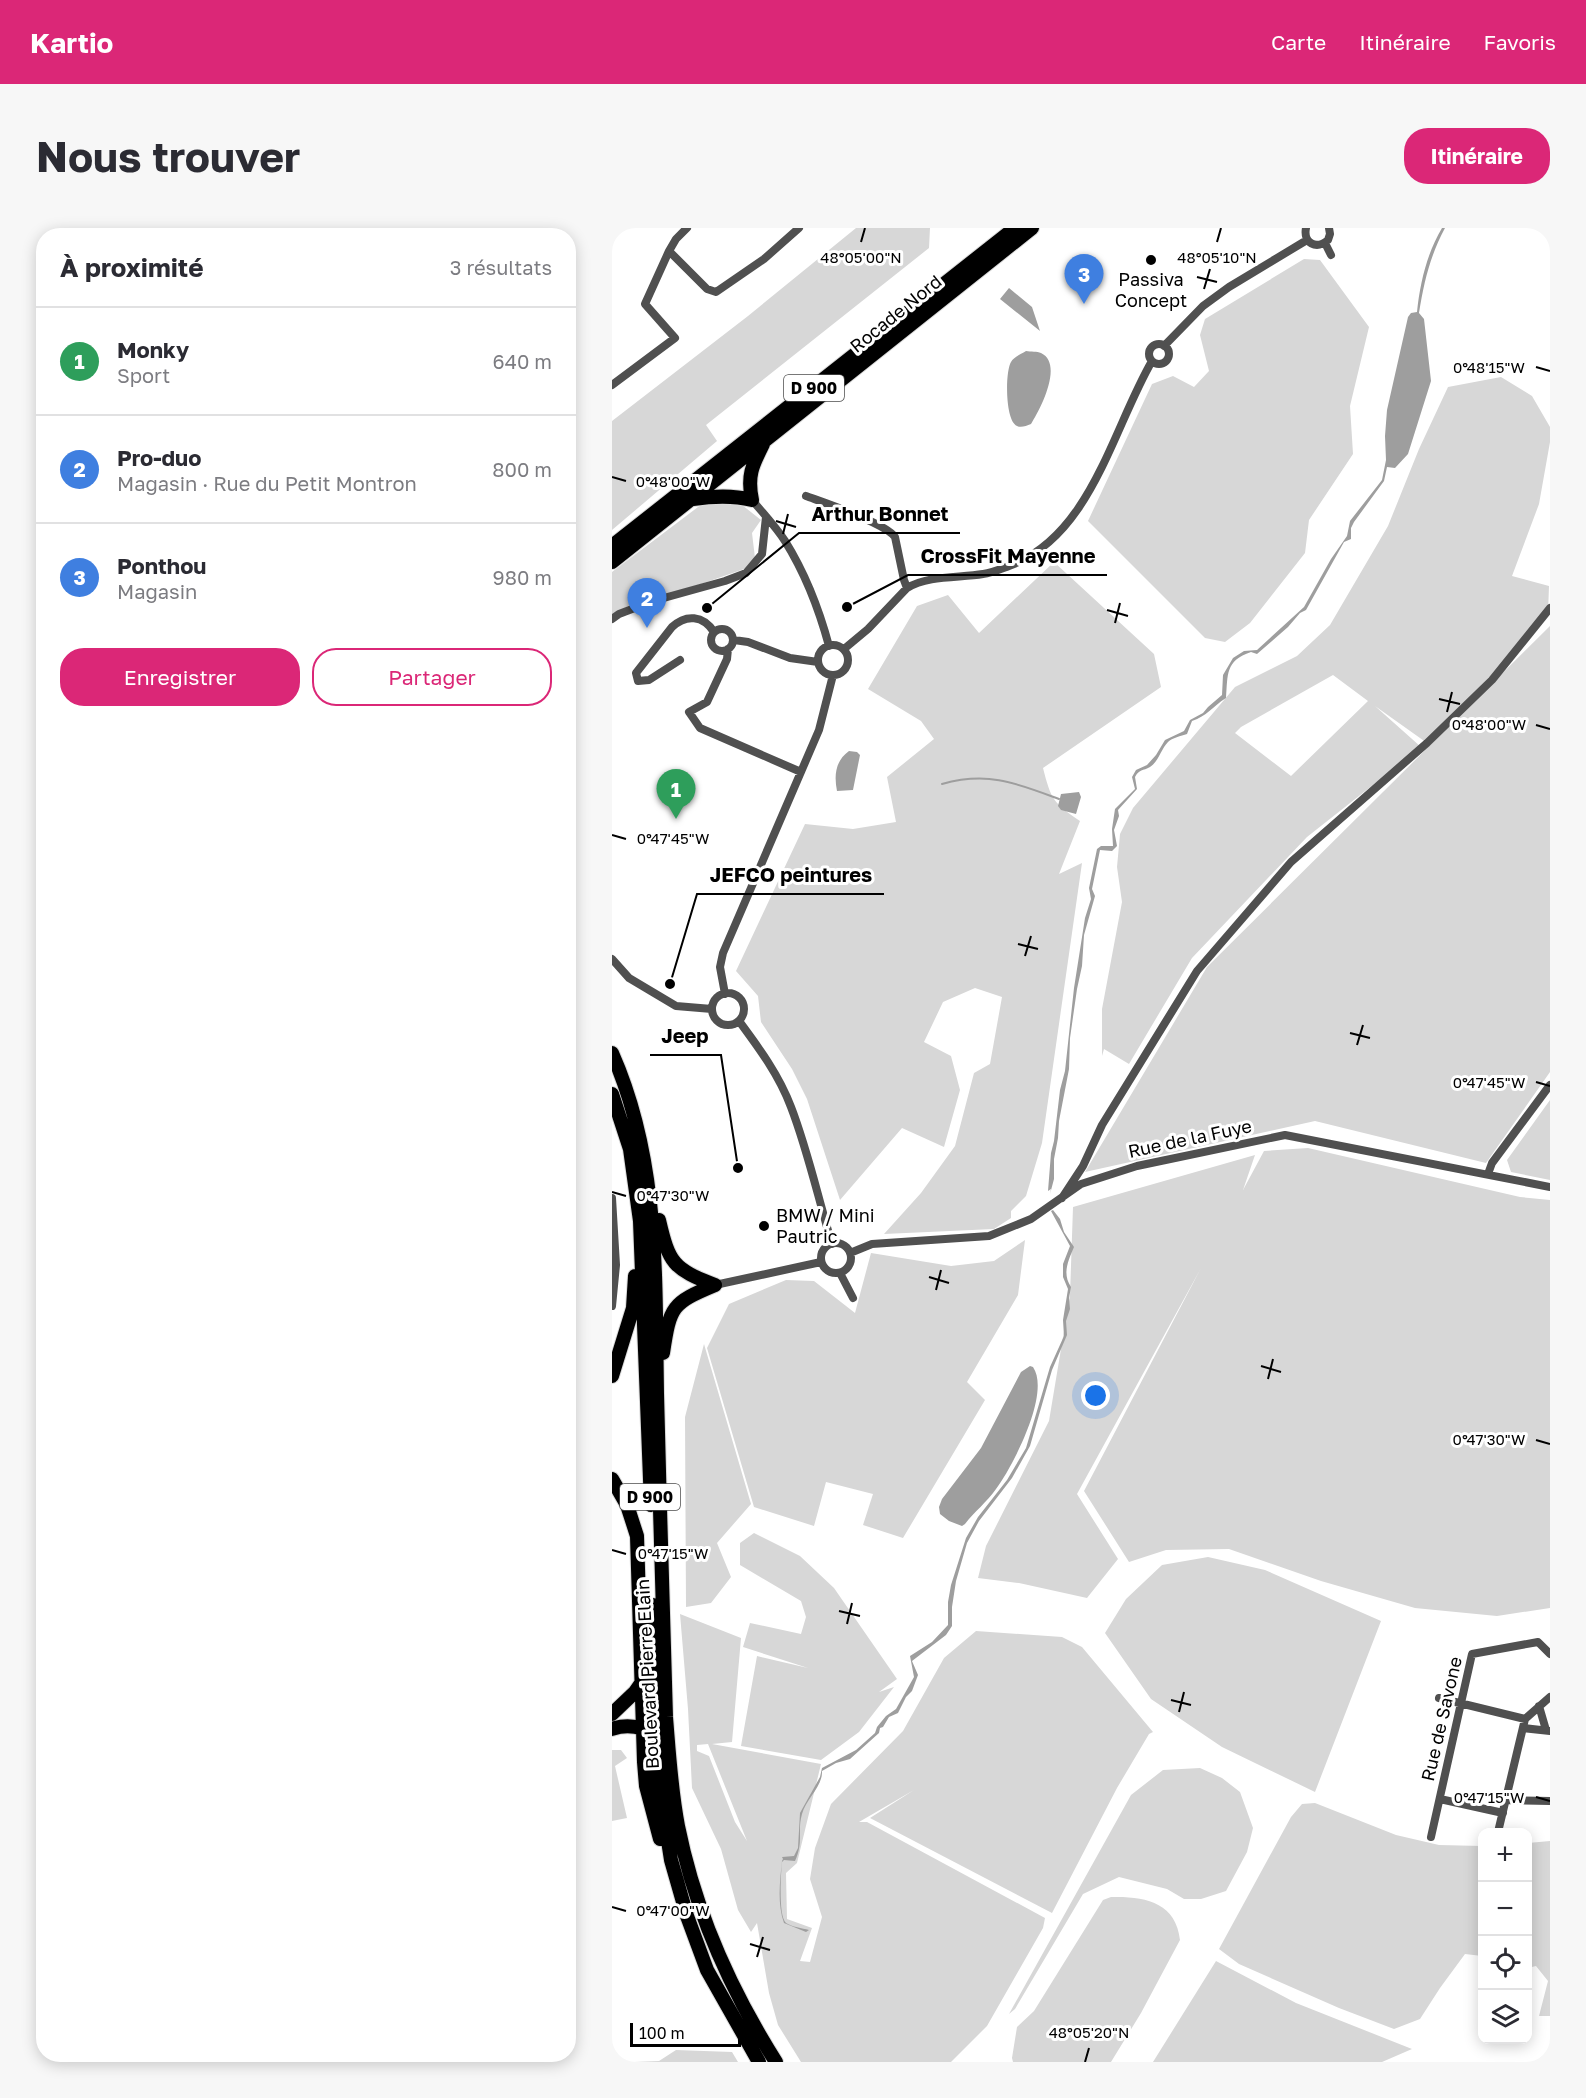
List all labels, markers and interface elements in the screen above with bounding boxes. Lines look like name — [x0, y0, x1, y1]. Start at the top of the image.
text: Kartio — [30, 26, 113, 59]
text: Carte — [1271, 29, 1326, 55]
text: Itinéraire — [1359, 29, 1451, 55]
text: Favoris — [1484, 29, 1556, 55]
button: Itinéraire — [1404, 128, 1550, 184]
text: Nous trouver — [36, 131, 300, 181]
text: 48°05'00"N — [820, 248, 902, 266]
text: 48°05'10"N — [1177, 248, 1257, 266]
text: À proximité — [60, 252, 204, 283]
marker: Passiva Concept — [1144, 253, 1158, 267]
pin: 3 — [1064, 254, 1104, 304]
text: 3 résultats — [450, 255, 552, 279]
place label: Passiva Concept — [1115, 268, 1187, 311]
street label: Rocade Nord — [845, 270, 946, 357]
text: Monky — [117, 336, 189, 363]
text: 1 — [74, 349, 85, 373]
text: 640 m — [493, 349, 552, 373]
text: 0°48'15"W — [1453, 358, 1525, 376]
text: Sport — [117, 363, 170, 387]
road number: D 900 — [784, 375, 844, 401]
text: Pro-duo — [117, 444, 201, 471]
text: 2 — [73, 457, 86, 481]
text: 800 m — [492, 457, 552, 481]
text: Magasin · Rue du Petit Montron — [117, 471, 417, 495]
text: 0°48'00"W — [636, 472, 710, 490]
callout: Arthur Bonnet — [799, 495, 960, 533]
text: Arthur Bonnet — [811, 501, 949, 525]
callout: CrossFit Mayenne — [908, 537, 1107, 575]
text: CrossFit Mayenne — [921, 543, 1096, 567]
text: Ponthou — [117, 552, 206, 579]
text: 3 — [73, 565, 86, 589]
text: 980 m — [493, 565, 552, 589]
pin: 2 — [627, 578, 666, 628]
text: Magasin — [117, 579, 197, 603]
button: Enregistrer — [60, 648, 300, 706]
button: Partager — [312, 648, 552, 706]
text: 0°48'00"W — [1452, 715, 1526, 733]
pin: 1 — [656, 770, 696, 819]
text: 0°47'45"W — [637, 829, 709, 847]
callout: JEFCO peintures — [697, 856, 884, 894]
text: JEFCO peintures — [710, 862, 872, 886]
callout: Jeep — [650, 1017, 721, 1055]
text: Jeep — [661, 1023, 709, 1047]
text: 0°47'45"W — [1453, 1073, 1525, 1091]
street label: Rue de la Fuye — [1126, 1114, 1254, 1162]
text: 0°47'30"W — [637, 1186, 709, 1204]
place label: BMW / Mini Pautric — [776, 1204, 875, 1247]
marker: BMW / Mini Pautric — [757, 1219, 771, 1233]
your location — [1081, 1381, 1110, 1410]
text: 0°47'30"W — [1453, 1430, 1525, 1448]
road number: D 900 — [620, 1484, 680, 1510]
text: 0°47'15"W — [638, 1544, 708, 1562]
street label: Boulevard Pierre Elain — [631, 1579, 663, 1770]
street label: Rue de Savone — [1416, 1654, 1466, 1783]
text: 0°47'15"W — [1454, 1788, 1524, 1806]
map controls — [1478, 1828, 1532, 2044]
button: + — [1478, 1828, 1532, 1882]
button: − — [1478, 1882, 1532, 1936]
text: 0°47'00"W — [636, 1901, 710, 1919]
button: locate — [1478, 1936, 1532, 1990]
button: layers — [1478, 1990, 1532, 2044]
scale bar — [630, 2020, 741, 2048]
text: 100 m — [639, 2023, 685, 2043]
text: 48°05'20"N — [1049, 2023, 1129, 2041]

